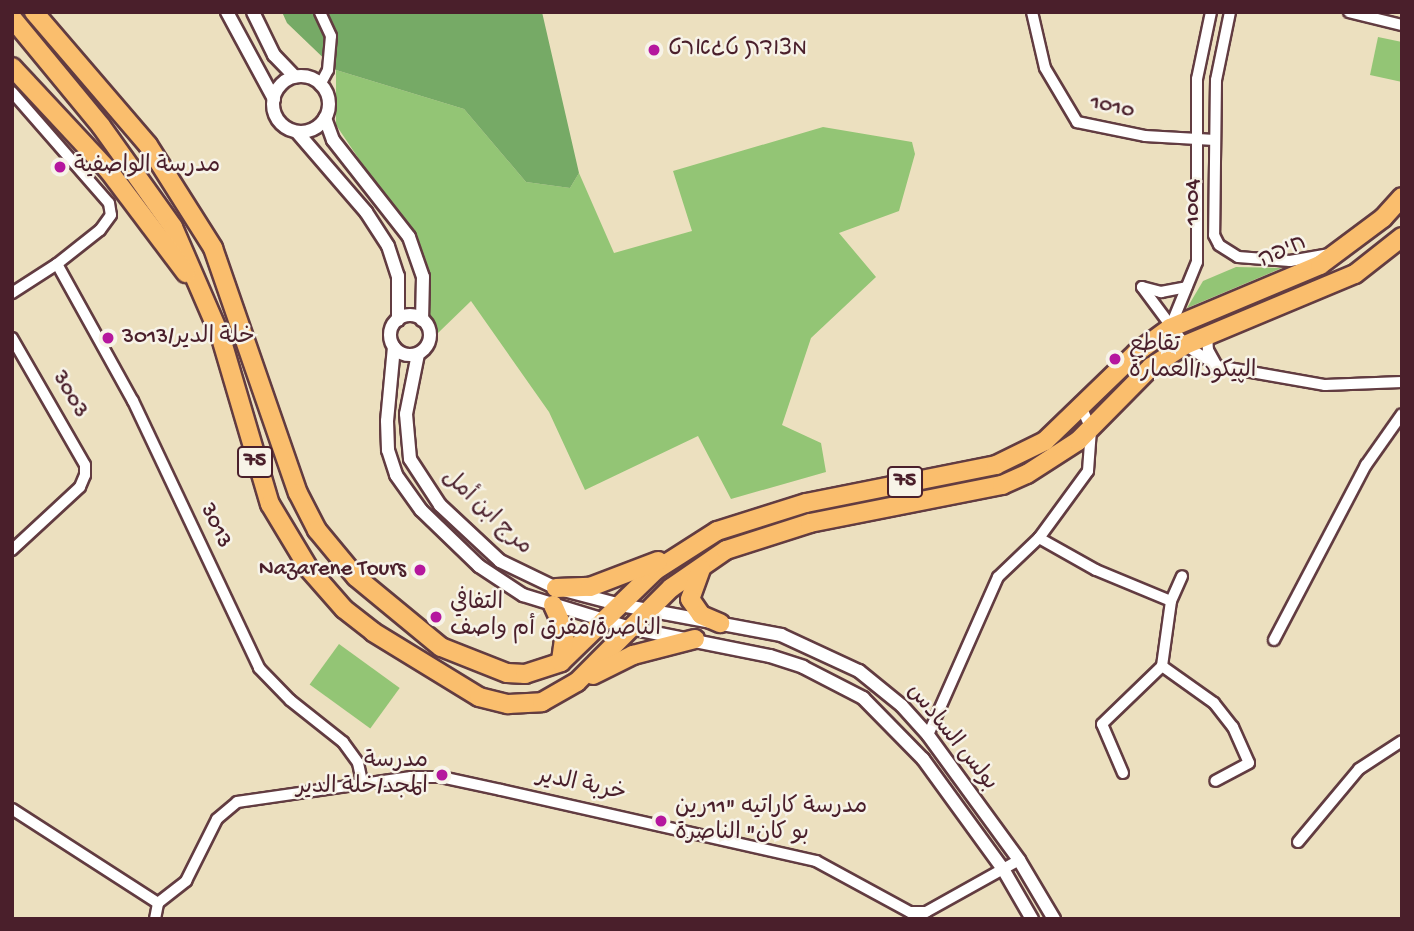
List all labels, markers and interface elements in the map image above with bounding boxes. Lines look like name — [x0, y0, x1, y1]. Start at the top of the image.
place label: מצודת טגארט — [668, 36, 807, 64]
marker: מצודת טגארט — [646, 42, 662, 58]
street label: 1010 — [1087, 90, 1137, 126]
place label: مدرسة الواصفية — [74, 153, 220, 181]
marker: مدرسة الواصفية — [52, 159, 68, 175]
street label: 1004 — [1180, 179, 1208, 225]
street label: חיפה — [1255, 230, 1311, 276]
place label: خلة الدير/3013 — [122, 324, 255, 352]
marker: خلة الدير/3013 — [100, 330, 116, 346]
place label: تقاطع الپيكود/العمارة — [1129, 332, 1257, 386]
marker: تقاطع الپيكود/العمارة — [1107, 351, 1123, 367]
street label: 3003 — [45, 366, 93, 424]
road number: 75 — [236, 444, 274, 480]
street label: مرج ابن أمل — [435, 464, 537, 562]
road number: 75 — [886, 464, 924, 500]
street label: 3013 — [193, 499, 237, 553]
place label: Nazarene Tours — [259, 556, 406, 584]
marker: Nazarene Tours — [412, 562, 428, 578]
place label: التفافي الناصرة/مفرق أم واصف — [450, 590, 661, 644]
marker: التفافي الناصرة/مفرق أم واصف — [428, 609, 444, 625]
street label: بولس السادس — [899, 679, 1003, 797]
place label: مدرسة المجد/خلة الدير — [296, 748, 428, 802]
street label: خربة الدير — [534, 763, 628, 809]
marker: مدرسة المجد/خلة الدير — [434, 767, 450, 783]
place label: مدرسة كاراتيه "11رين بو كان" الناصرة — [675, 794, 867, 848]
marker: مدرسة كاراتيه "11رين بو كان" الناصرة — [653, 813, 669, 829]

